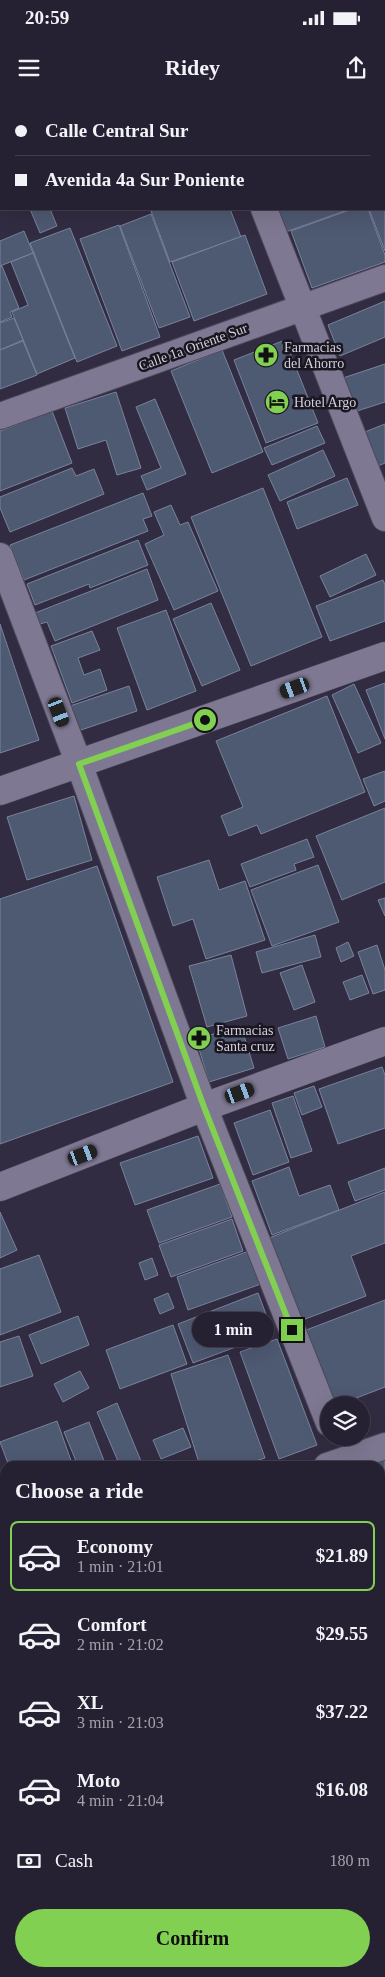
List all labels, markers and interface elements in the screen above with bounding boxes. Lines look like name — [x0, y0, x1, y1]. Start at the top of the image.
text: 20:59 — [25, 7, 69, 28]
icon: menu — [15, 54, 43, 82]
icon: share — [342, 54, 370, 82]
text: Ridey — [165, 55, 220, 80]
text: Calle Central Sur — [45, 120, 189, 141]
text: Avenida 4a Sur Poniente — [45, 169, 244, 190]
street label: Calle 1a Oriente Sur — [137, 320, 250, 374]
place label: Farmacias del Ahorro — [284, 340, 344, 371]
pharmacy icon: Farmacias del Ahorro — [253, 342, 279, 368]
hotel icon: Hotel Argo — [264, 389, 290, 415]
place label: Hotel Argo — [294, 395, 356, 410]
car — [278, 676, 311, 700]
car — [46, 695, 71, 729]
route start — [194, 709, 216, 731]
place label: Farmacias Santa cruz — [216, 1023, 275, 1054]
pharmacy icon: Farmacias Santa cruz — [186, 1025, 212, 1051]
car — [223, 1081, 256, 1105]
car — [66, 1143, 99, 1167]
callout: 1 min — [192, 1312, 274, 1348]
route end — [281, 1319, 303, 1341]
text: 1 min — [214, 1321, 252, 1338]
map controls — [320, 1396, 370, 1446]
button: layers — [320, 1396, 370, 1446]
text: Choose a ride — [15, 1478, 143, 1503]
icon: car — [17, 1534, 62, 1579]
text: Economy — [77, 1536, 153, 1557]
text: $21.89 — [316, 1545, 368, 1566]
text: 1 min · 21:01 — [77, 1558, 164, 1575]
icon: car — [17, 1612, 62, 1657]
text: Comfort — [77, 1614, 147, 1635]
text: $29.55 — [316, 1623, 368, 1644]
text: 2 min · 21:02 — [77, 1636, 164, 1653]
icon: car — [17, 1690, 62, 1735]
text: XL — [77, 1692, 103, 1713]
text: $37.22 — [316, 1701, 368, 1722]
text: 3 min · 21:03 — [77, 1714, 164, 1731]
icon: car — [17, 1768, 62, 1813]
text: Moto — [77, 1770, 120, 1791]
text: $16.08 — [316, 1779, 368, 1800]
text: 4 min · 21:04 — [77, 1792, 164, 1809]
icon: cash — [15, 1847, 43, 1875]
text: Cash — [55, 1850, 93, 1871]
text: 180 m — [330, 1852, 370, 1869]
button: Confirm — [15, 1909, 370, 1967]

